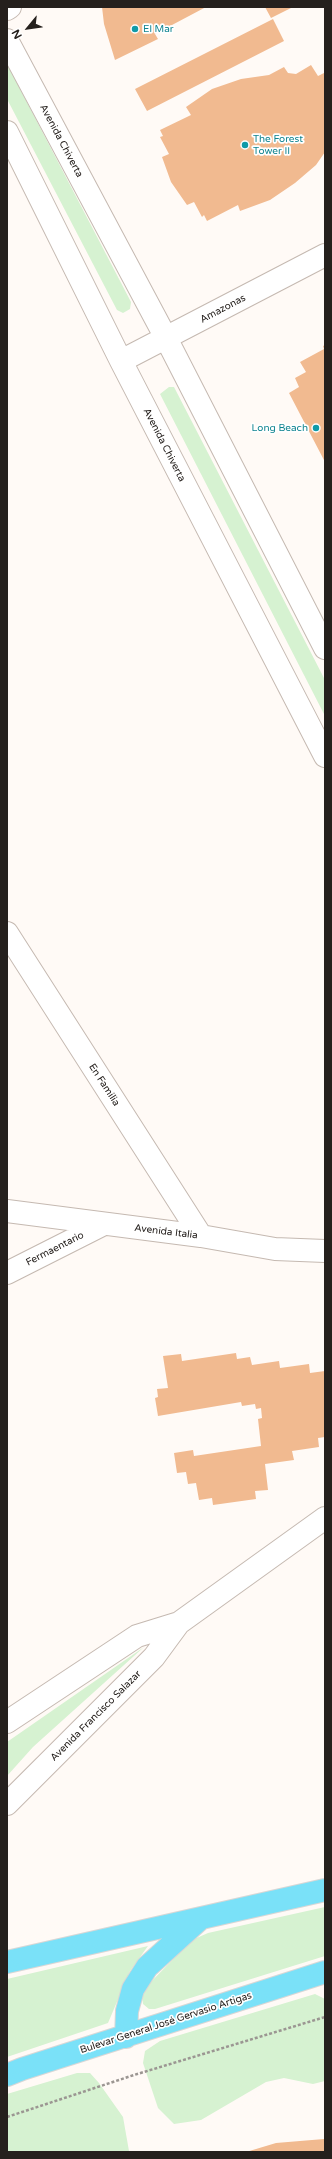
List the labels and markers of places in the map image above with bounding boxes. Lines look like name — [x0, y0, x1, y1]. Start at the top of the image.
place label: El Mar — [143, 23, 174, 35]
marker: El Mar — [130, 24, 140, 34]
place label: The Forest Tower II — [253, 133, 303, 156]
marker: The Forest Tower II — [240, 140, 250, 150]
place label: Long Beach — [252, 422, 308, 434]
marker: Long Beach — [311, 423, 321, 433]

